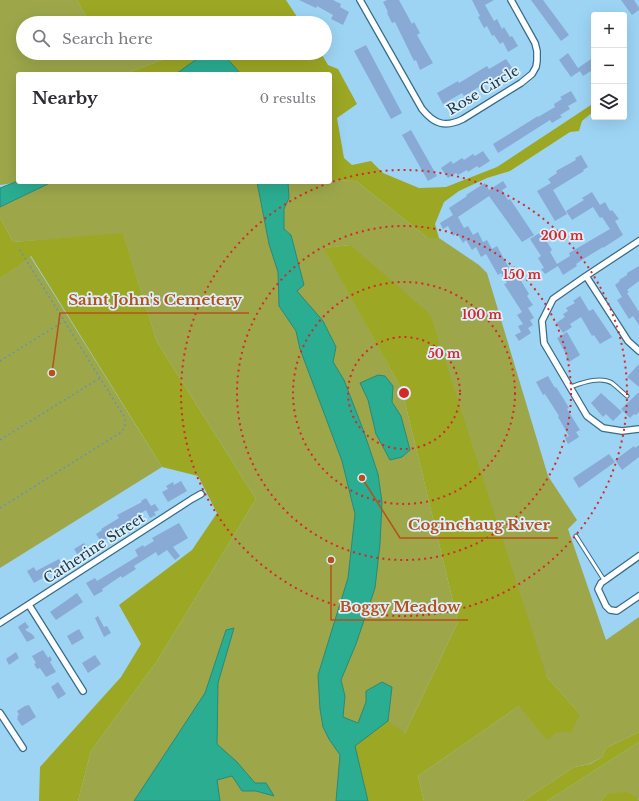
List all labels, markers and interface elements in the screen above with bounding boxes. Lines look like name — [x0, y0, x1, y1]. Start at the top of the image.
map controls — [591, 12, 627, 120]
button: + — [591, 12, 627, 48]
search box — [16, 16, 332, 60]
icon: search — [30, 27, 52, 49]
text: Search here — [62, 29, 153, 48]
button: − — [591, 48, 627, 84]
street label: Rose Circle — [444, 61, 522, 119]
button: layers — [591, 84, 627, 120]
text: Nearby — [32, 88, 98, 109]
text: 0 results — [260, 90, 316, 107]
text: 200 m — [541, 228, 584, 243]
text: 150 m — [503, 267, 542, 282]
callout: Saint John's Cemetery — [60, 286, 249, 313]
text: Saint John's Cemetery — [68, 290, 242, 309]
text: 100 m — [462, 307, 503, 322]
text: 50 m — [428, 346, 461, 361]
centre of rings — [397, 386, 411, 400]
street label: Catherine Street — [40, 508, 149, 587]
callout: Coginchaug River — [400, 511, 558, 538]
text: Coginchaug River — [408, 515, 550, 534]
callout: Boggy Meadow — [331, 593, 468, 620]
text: Boggy Meadow — [340, 597, 461, 616]

